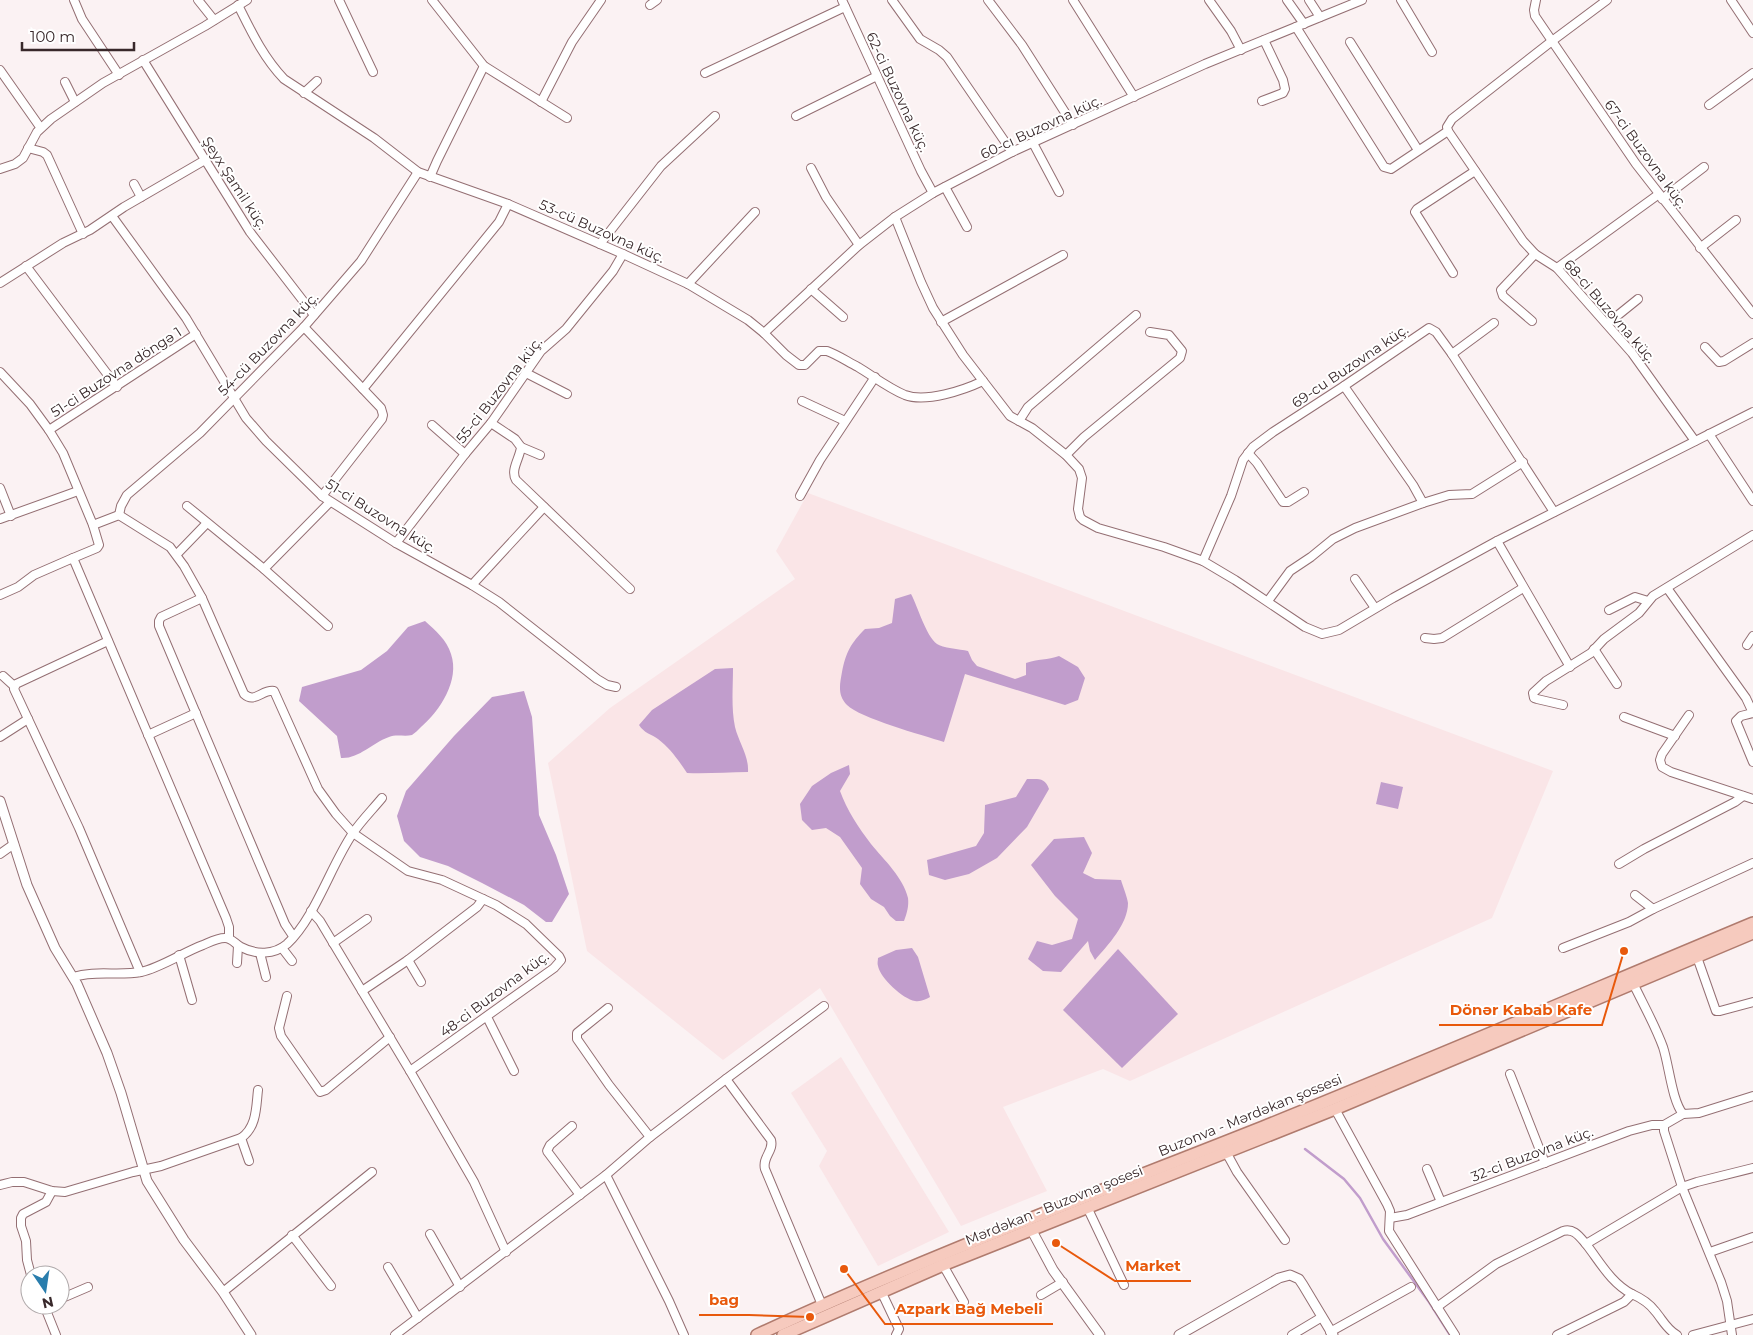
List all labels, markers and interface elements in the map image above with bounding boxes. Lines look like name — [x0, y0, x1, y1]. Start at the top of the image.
scale bar — [22, 20, 135, 52]
text: 100 m — [30, 27, 75, 46]
street label: 62-ci Buzovna küç. — [862, 29, 934, 155]
street label: 60-cı Buzovna küç. — [977, 91, 1105, 163]
street label: 67-ci Buzovna küç. — [1601, 96, 1691, 212]
street label: Şeyx Şamil küç. — [198, 133, 272, 233]
street label: 53-cü Buzovna küç. — [536, 195, 668, 267]
street label: 68-ci Buzovna küç. — [1560, 255, 1660, 367]
street label: 54-cü Buzovna küç. — [214, 288, 322, 400]
street label: 69-cu Buzovna küç. — [1288, 320, 1412, 412]
street label: 51-ci Buzovna döngə 1 — [47, 323, 185, 421]
street label: 55-ci Buzovna küç. — [452, 333, 546, 447]
street label: 51-ci Buzovna küç. — [322, 475, 440, 557]
street label: 48-ci Buzovna küç. — [436, 947, 552, 1041]
callout: Dönər Kabab Kafe — [1439, 995, 1602, 1025]
text: Dönər Kabab Kafe — [1450, 1000, 1592, 1019]
street label: Buzonva - Mərdəkan şossesi — [1156, 1070, 1344, 1160]
street label: 32-ci Buzovna küç. — [1468, 1122, 1596, 1186]
street label: Mərdəkan - Buzovna şosesi — [963, 1161, 1145, 1249]
callout: Market — [1115, 1251, 1191, 1281]
text: Market — [1125, 1256, 1181, 1275]
north arrow — [20, 1265, 70, 1315]
callout: bag — [699, 1285, 749, 1315]
text: bag — [709, 1290, 739, 1309]
text: N — [40, 1293, 55, 1313]
callout: Azpark Bağ Mebeli — [885, 1294, 1053, 1324]
text: Azpark Bağ Mebeli — [894, 1299, 1043, 1318]

